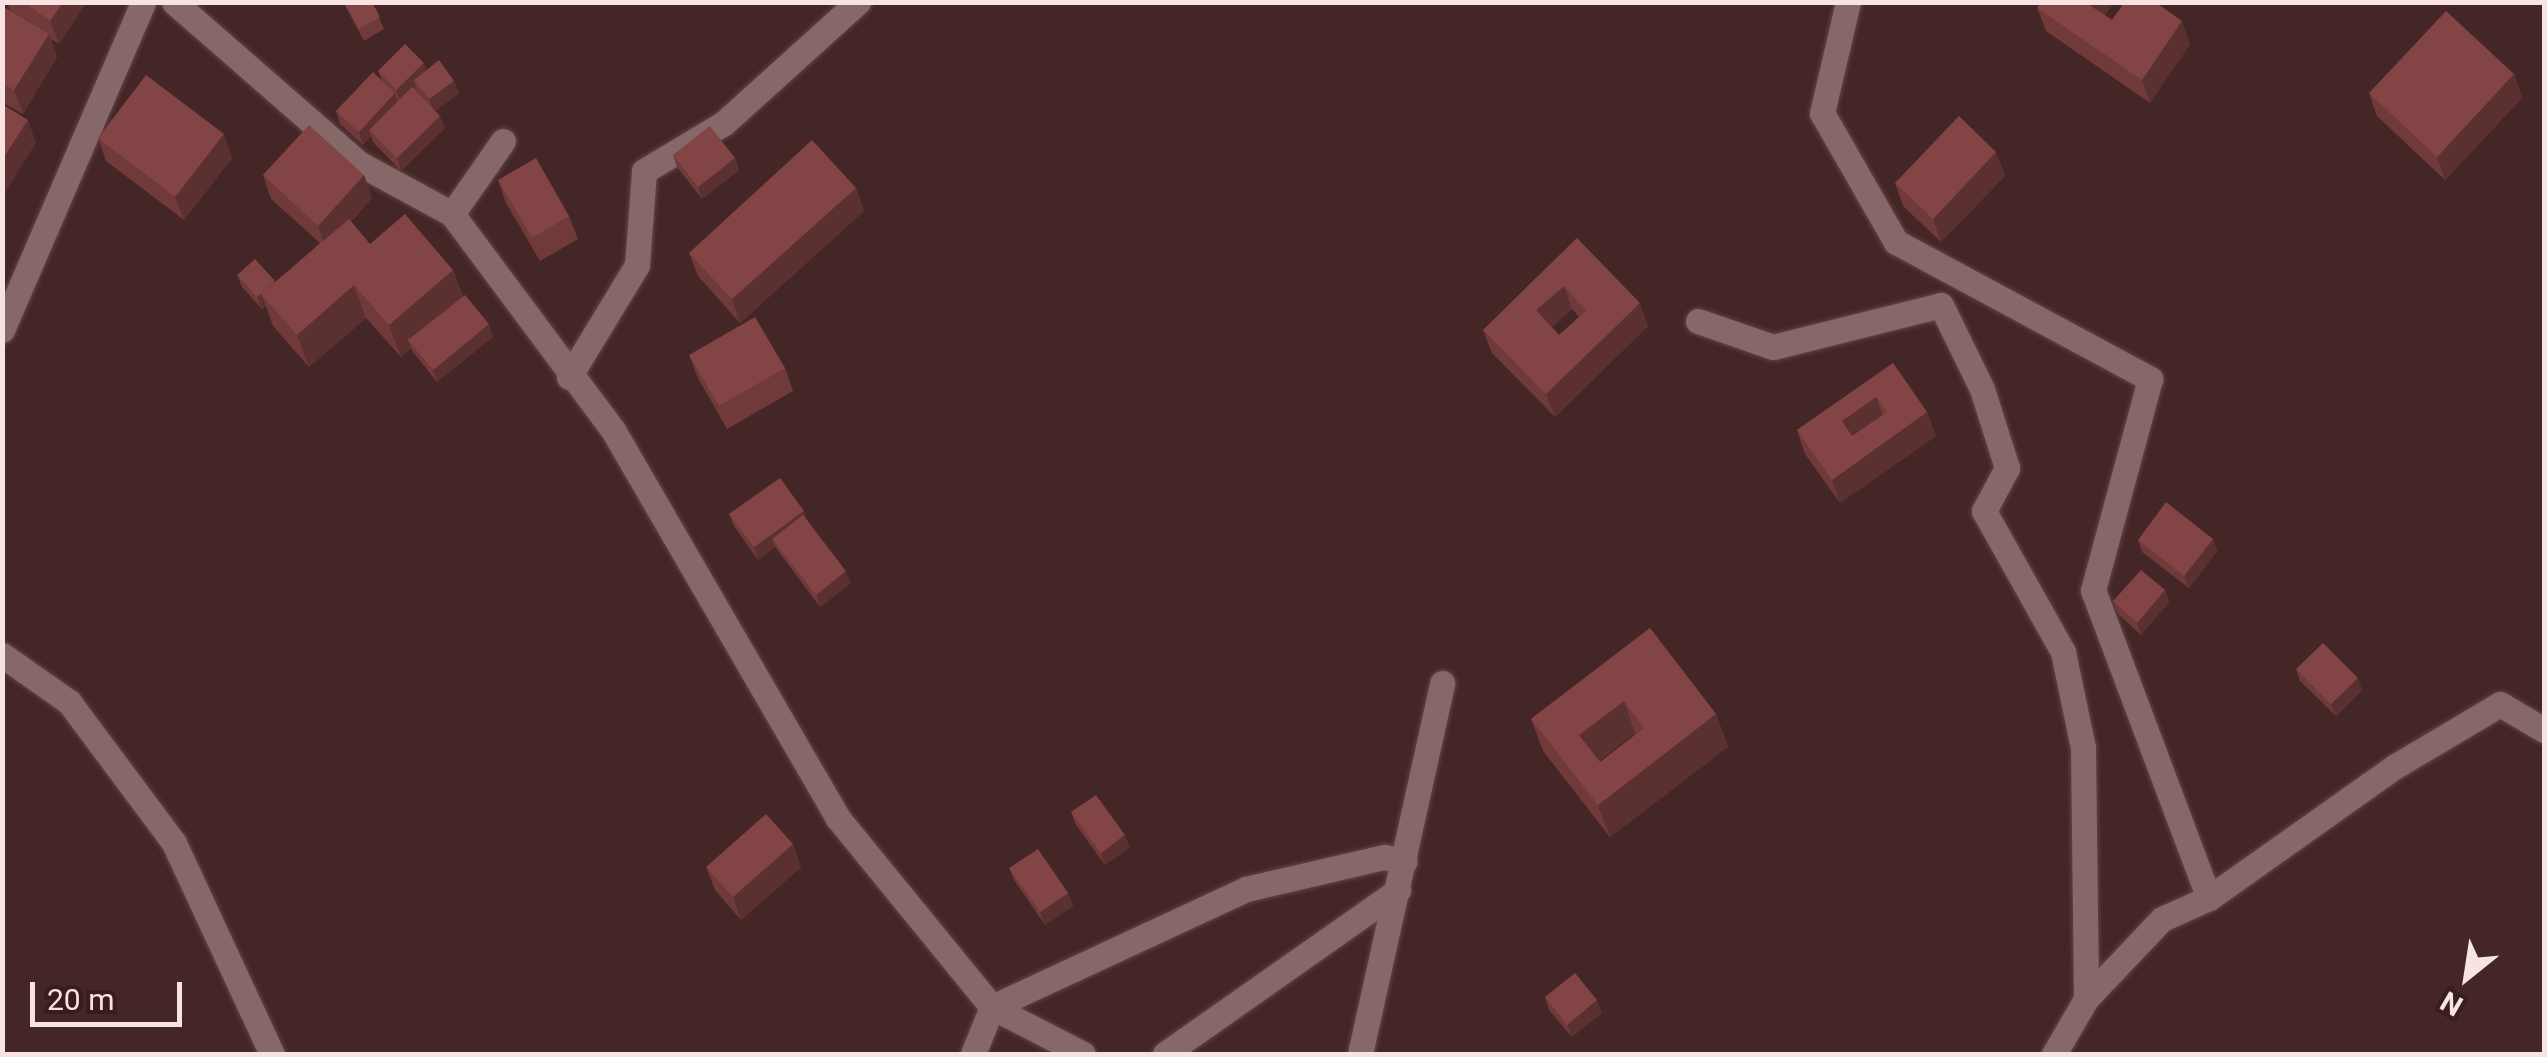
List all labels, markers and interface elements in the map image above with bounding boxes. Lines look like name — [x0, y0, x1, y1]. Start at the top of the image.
north arrow — [2417, 927, 2517, 1027]
scale bar — [35, 962, 188, 1024]
text: 20 m — [47, 982, 114, 1017]
text: N — [2435, 984, 2469, 1023]

